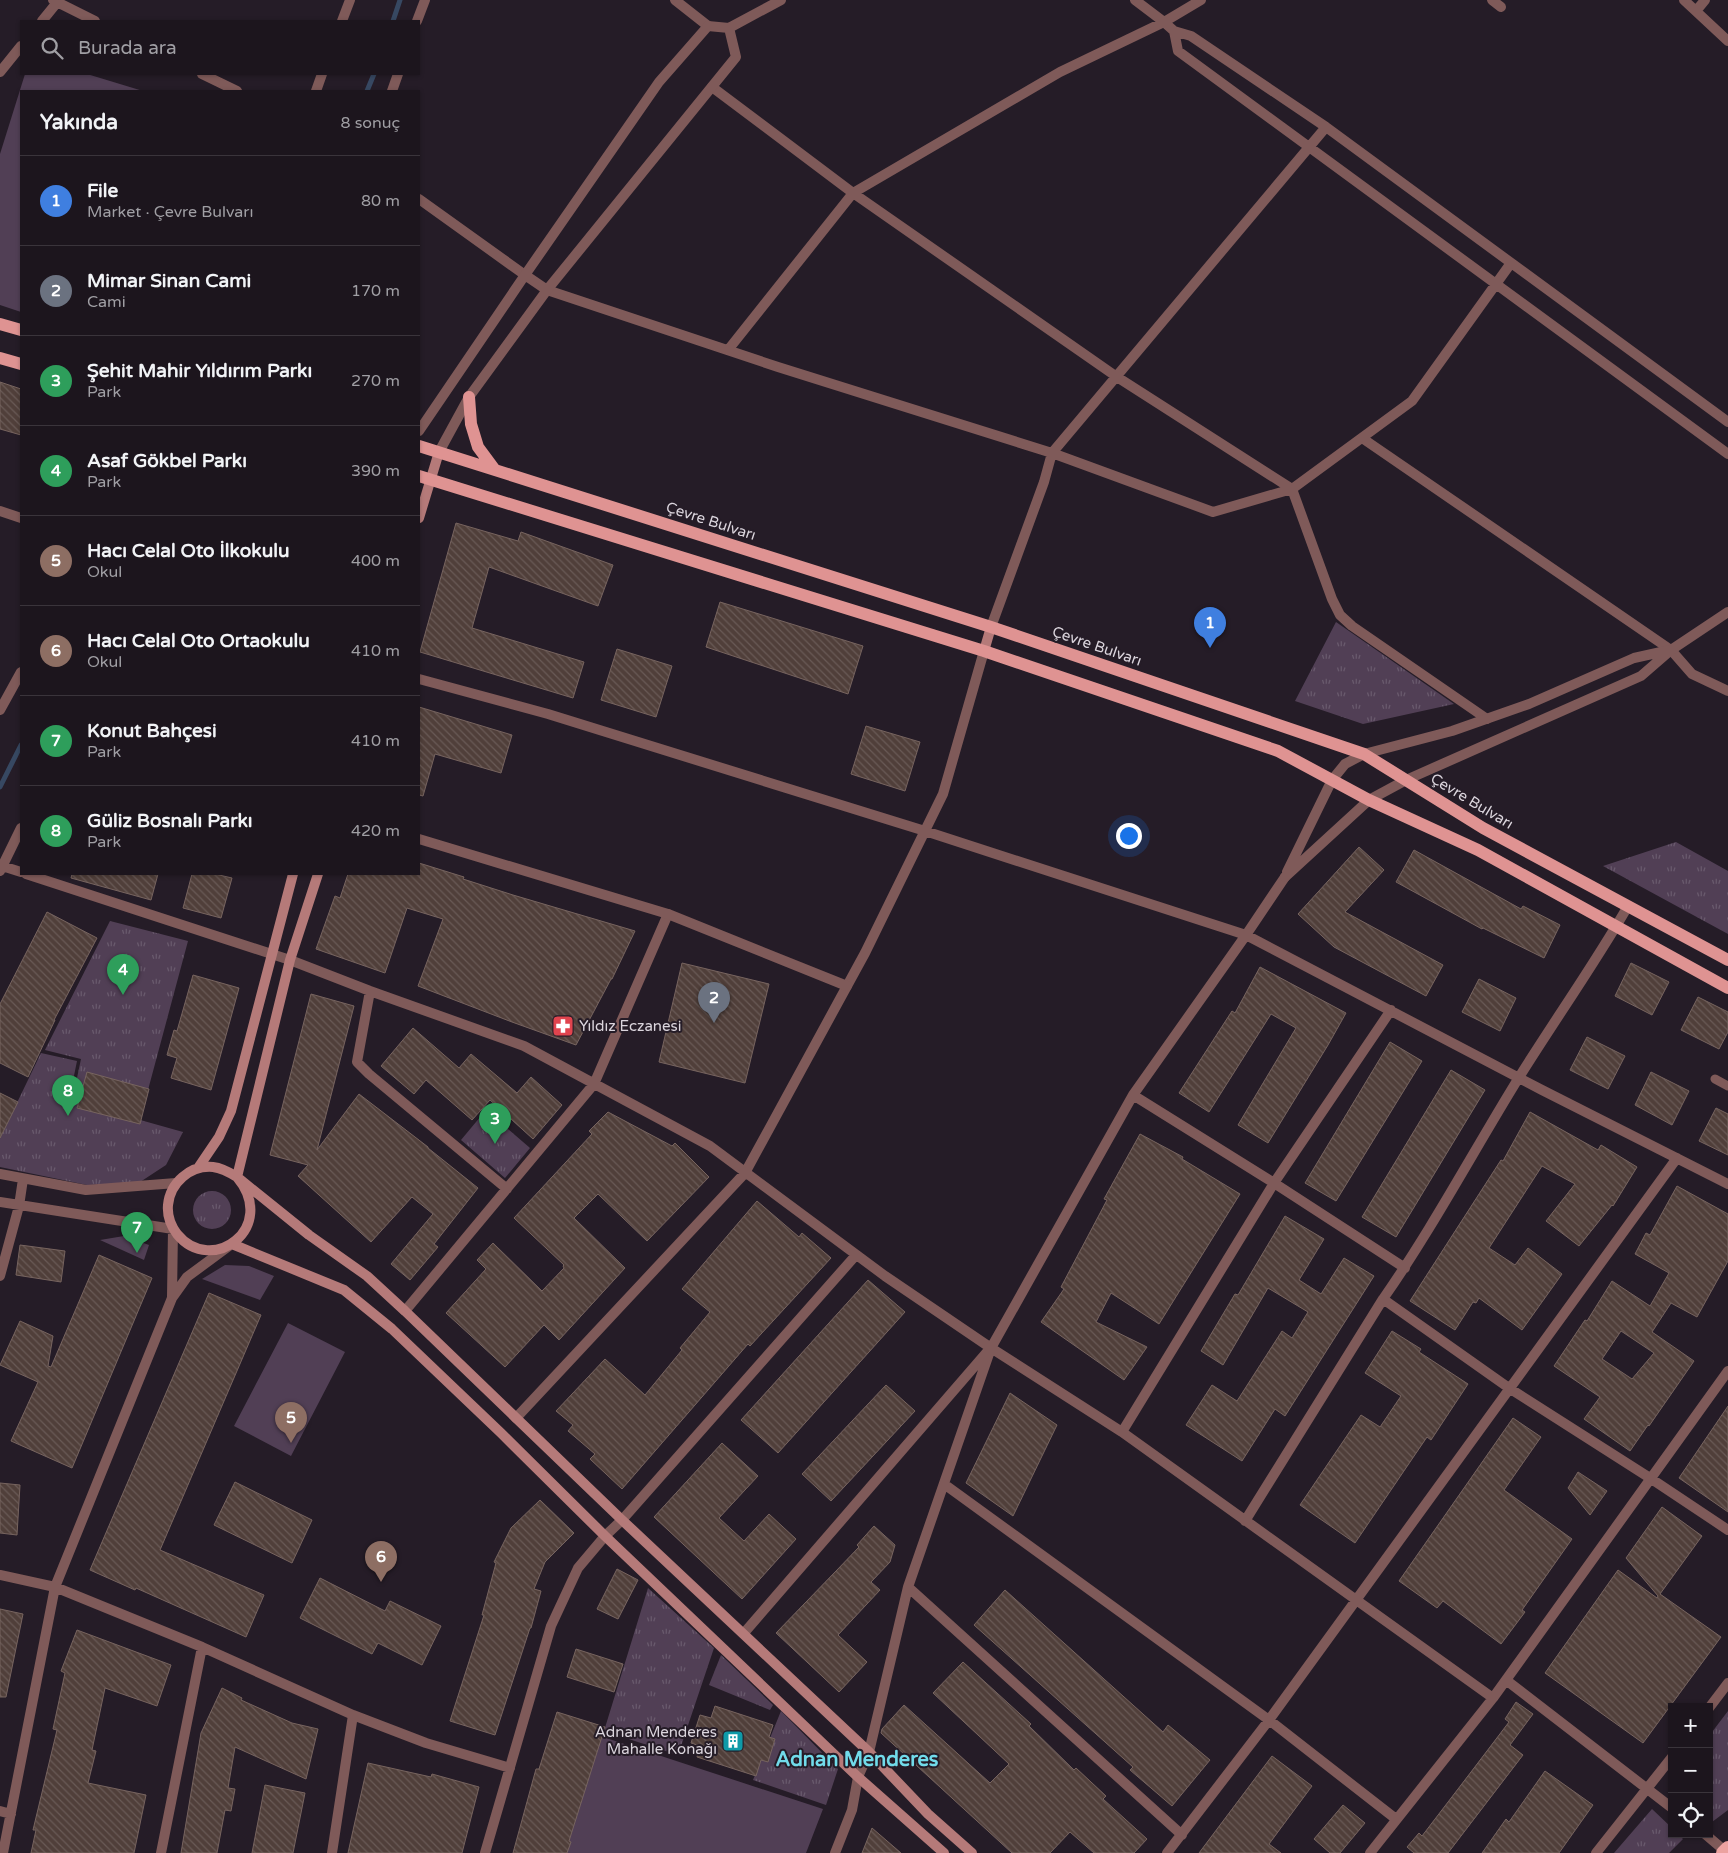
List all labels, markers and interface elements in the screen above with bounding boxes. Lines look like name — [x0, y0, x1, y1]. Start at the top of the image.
search box — [20, 20, 420, 75]
icon: search — [38, 34, 66, 62]
text: Burada ara — [78, 37, 177, 59]
text: Yakında — [40, 110, 118, 135]
text: 8 sonuç — [340, 113, 400, 133]
text: File — [87, 180, 118, 202]
text: 1 — [51, 191, 61, 211]
text: 80 m — [361, 191, 400, 211]
text: Market · Çevre Bulvarı — [87, 202, 253, 222]
text: Mimar Sinan Cami — [87, 270, 251, 292]
text: 2 — [51, 281, 61, 301]
text: 170 m — [351, 281, 400, 301]
text: Cami — [87, 292, 126, 312]
text: Şehit Mahir Yıldırım Parkı — [87, 360, 312, 382]
text: 3 — [51, 371, 61, 391]
text: 270 m — [351, 371, 400, 391]
text: Park — [87, 382, 121, 402]
text: Asaf Gökbel Parkı — [87, 450, 247, 472]
text: 4 — [51, 461, 61, 481]
text: 390 m — [351, 461, 400, 481]
text: Park — [87, 472, 121, 492]
street label: Çevre Bulvarı — [664, 498, 758, 544]
text: Hacı Celal Oto İlkokulu — [87, 540, 290, 562]
text: 5 — [51, 551, 61, 571]
text: 400 m — [351, 551, 400, 571]
text: Okul — [87, 562, 122, 582]
pin: 1 — [1194, 607, 1226, 648]
street label: Çevre Bulvarı — [1050, 622, 1144, 670]
text: Hacı Celal Oto Ortaokulu — [87, 630, 310, 652]
text: 6 — [51, 641, 61, 661]
text: 410 m — [351, 641, 400, 661]
text: Okul — [87, 652, 122, 672]
text: Konut Bahçesi — [87, 720, 217, 742]
text: 7 — [51, 731, 61, 751]
text: 410 m — [351, 731, 400, 751]
text: Park — [87, 742, 121, 762]
street label: Çevre Bulvarı — [1427, 769, 1517, 833]
text: Güliz Bosnalı Parkı — [87, 810, 253, 832]
text: 8 — [51, 821, 61, 841]
text: 420 m — [351, 821, 400, 841]
your location — [1116, 823, 1142, 849]
text: Park — [87, 832, 121, 852]
pin: 4 — [107, 954, 139, 995]
pin: 2 — [698, 982, 730, 1023]
pharmacy icon: Yıldız Eczanesi — [551, 1014, 575, 1038]
place label: Yıldız Eczanesi — [579, 1017, 681, 1035]
pin: 8 — [52, 1075, 84, 1116]
pin: 3 — [479, 1103, 511, 1144]
pin: 7 — [121, 1212, 153, 1253]
pin: 5 — [275, 1402, 307, 1443]
pin: 6 — [365, 1541, 397, 1582]
map controls — [1668, 1703, 1713, 1838]
button: + — [1668, 1703, 1713, 1748]
place label: Adnan Menderes Mahalle Konağı — [595, 1723, 717, 1758]
building icon: Adnan Menderes Mahalle Konağı — [721, 1729, 745, 1753]
district label: Adnan Menderes — [776, 1748, 939, 1772]
button: − — [1668, 1748, 1713, 1793]
button: locate — [1668, 1793, 1713, 1838]

